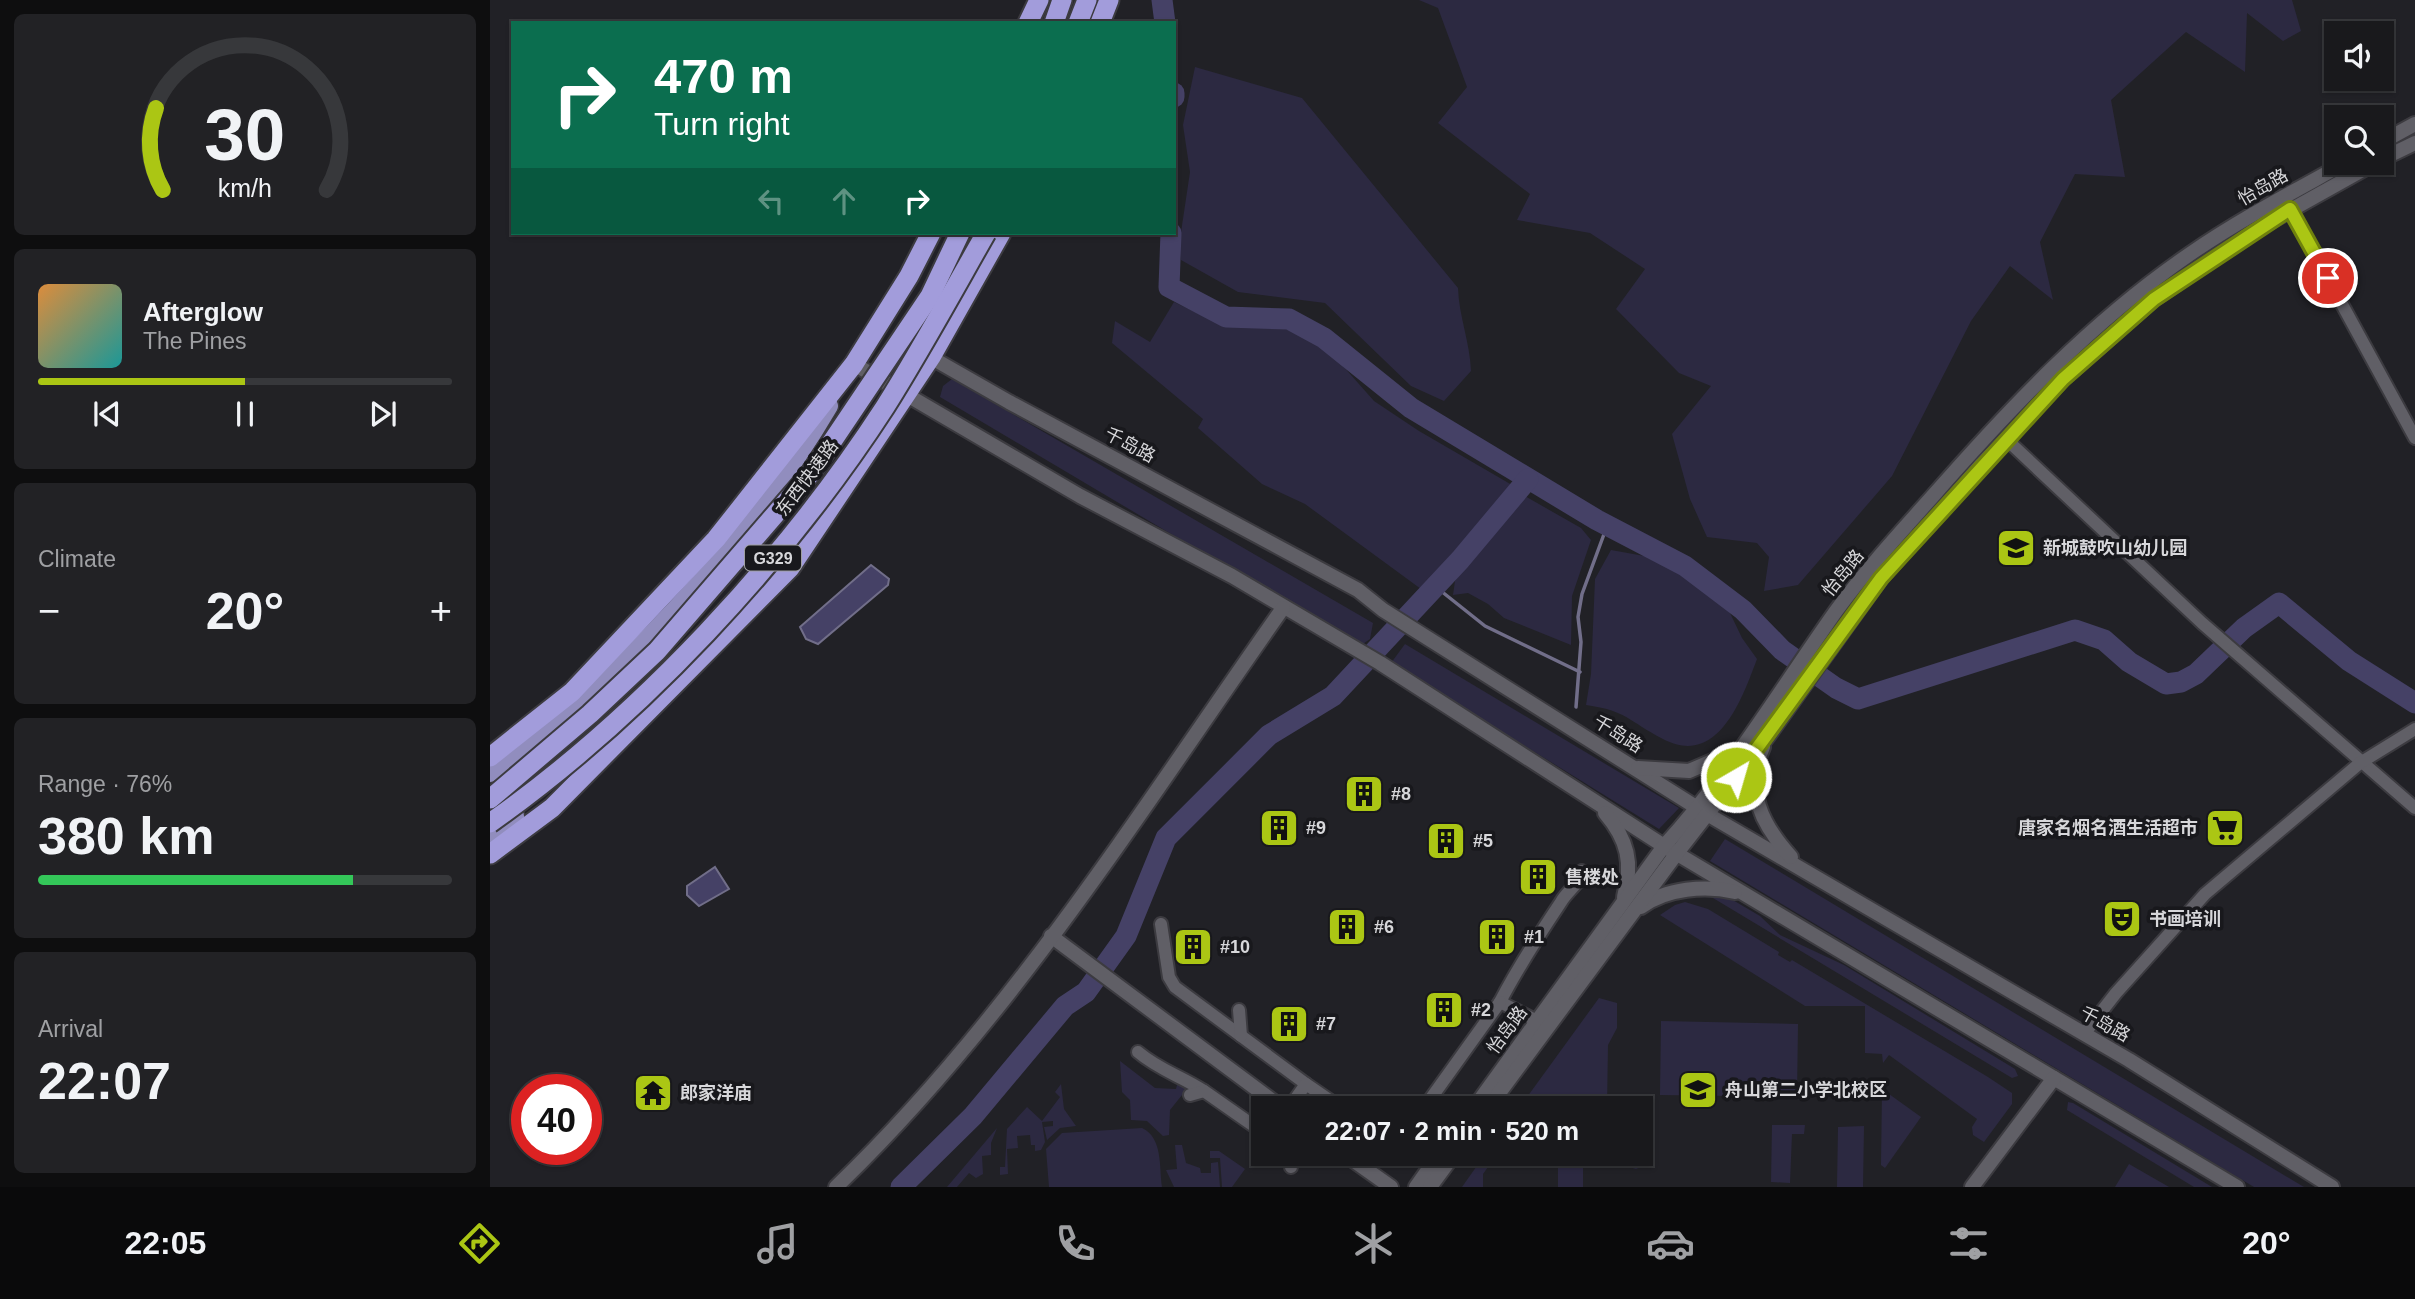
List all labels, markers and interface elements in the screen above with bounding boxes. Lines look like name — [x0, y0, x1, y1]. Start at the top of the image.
map controls — [2324, 21, 2394, 175]
button: sound — [2324, 21, 2394, 91]
icon: right — [539, 49, 630, 140]
text: 470 m — [654, 49, 793, 103]
text: 30 — [205, 95, 285, 176]
button: search — [2324, 105, 2394, 175]
text: Turn right — [654, 106, 790, 142]
street label: 怡岛路 — [2235, 165, 2291, 209]
text: km/h — [218, 174, 272, 202]
icon: left — [752, 182, 790, 220]
icon: ahead — [825, 182, 863, 220]
icon: right — [898, 182, 936, 220]
pin — [2298, 248, 2358, 308]
icon: arrive — [2309, 259, 2347, 297]
text: Afterglow — [143, 297, 263, 327]
text: The Pines — [143, 328, 247, 354]
icon: previous — [88, 395, 126, 433]
icon: pause — [226, 395, 264, 433]
icon: next — [364, 395, 402, 433]
street label: 千岛路 — [1101, 423, 1159, 467]
street label: 东西快速路 — [772, 436, 842, 520]
school or university icon: 新城鼓吹山幼儿园 — [1995, 527, 2037, 569]
place label: 新城鼓吹山幼儿园 — [2043, 538, 2187, 558]
road number: G329 — [745, 545, 801, 570]
text: Climate — [38, 546, 116, 572]
street label: 怡岛路 — [1818, 546, 1868, 600]
text: 20° — [206, 582, 284, 640]
text: − — [38, 590, 60, 632]
text: + — [430, 590, 452, 632]
street label: 千岛路 — [1590, 711, 1646, 757]
position arrow — [1699, 740, 1773, 814]
text: Range · 76% — [38, 771, 172, 797]
building icon: #8 — [1343, 773, 1385, 815]
place label: #8 — [1391, 784, 1411, 804]
text: 380 km — [38, 807, 214, 865]
building icon: #9 — [1258, 807, 1300, 849]
supermarket icon: 唐家名烟名酒生活超市 — [2204, 807, 2246, 849]
place label: #9 — [1306, 818, 1326, 838]
place label: 唐家名烟名酒生活超市 — [2018, 818, 2198, 838]
building icon: #5 — [1425, 820, 1467, 862]
place label: #5 — [1473, 831, 1493, 851]
building icon: 售楼处 — [1517, 856, 1559, 898]
place label: 售楼处 — [1565, 867, 1619, 887]
theatre icon: 书画培训 — [2101, 898, 2143, 940]
building icon: #6 — [1326, 906, 1368, 948]
place label: 书画培训 — [2149, 909, 2221, 929]
building icon: #1 — [1476, 916, 1518, 958]
place label: #6 — [1374, 917, 1394, 937]
building icon: #10 — [1172, 926, 1214, 968]
place label: #1 — [1524, 927, 1544, 947]
place label: #10 — [1220, 937, 1250, 957]
building icon: #2 — [1423, 989, 1465, 1031]
place label: #2 — [1471, 1000, 1491, 1020]
street label: 怡岛路 — [1483, 1002, 1531, 1058]
street label: 千岛路 — [2077, 1002, 2133, 1046]
building icon: #7 — [1268, 1003, 1310, 1045]
place label: #7 — [1316, 1014, 1336, 1034]
text: Arrival — [38, 1016, 103, 1042]
text: 22:07 — [38, 1052, 171, 1110]
school or university icon: 舟山第二小学北校区 — [1677, 1069, 1719, 1111]
temple icon: 郎家洋庙 — [632, 1072, 674, 1114]
speed limit sign: 40 — [511, 1074, 602, 1165]
place label: 舟山第二小学北校区 — [1725, 1080, 1887, 1100]
place label: 郎家洋庙 — [680, 1083, 752, 1103]
text: 22:07 · 2 min · 520 m — [1325, 1116, 1579, 1146]
icon: directions — [455, 1219, 504, 1268]
icon: music — [753, 1219, 802, 1268]
icon: phone — [1051, 1219, 1100, 1268]
icon: climate — [1349, 1219, 1398, 1268]
icon: car — [1646, 1219, 1695, 1268]
icon: filters — [1944, 1219, 1993, 1268]
text: 22:05 — [124, 1225, 206, 1261]
text: 20° — [2242, 1225, 2291, 1261]

